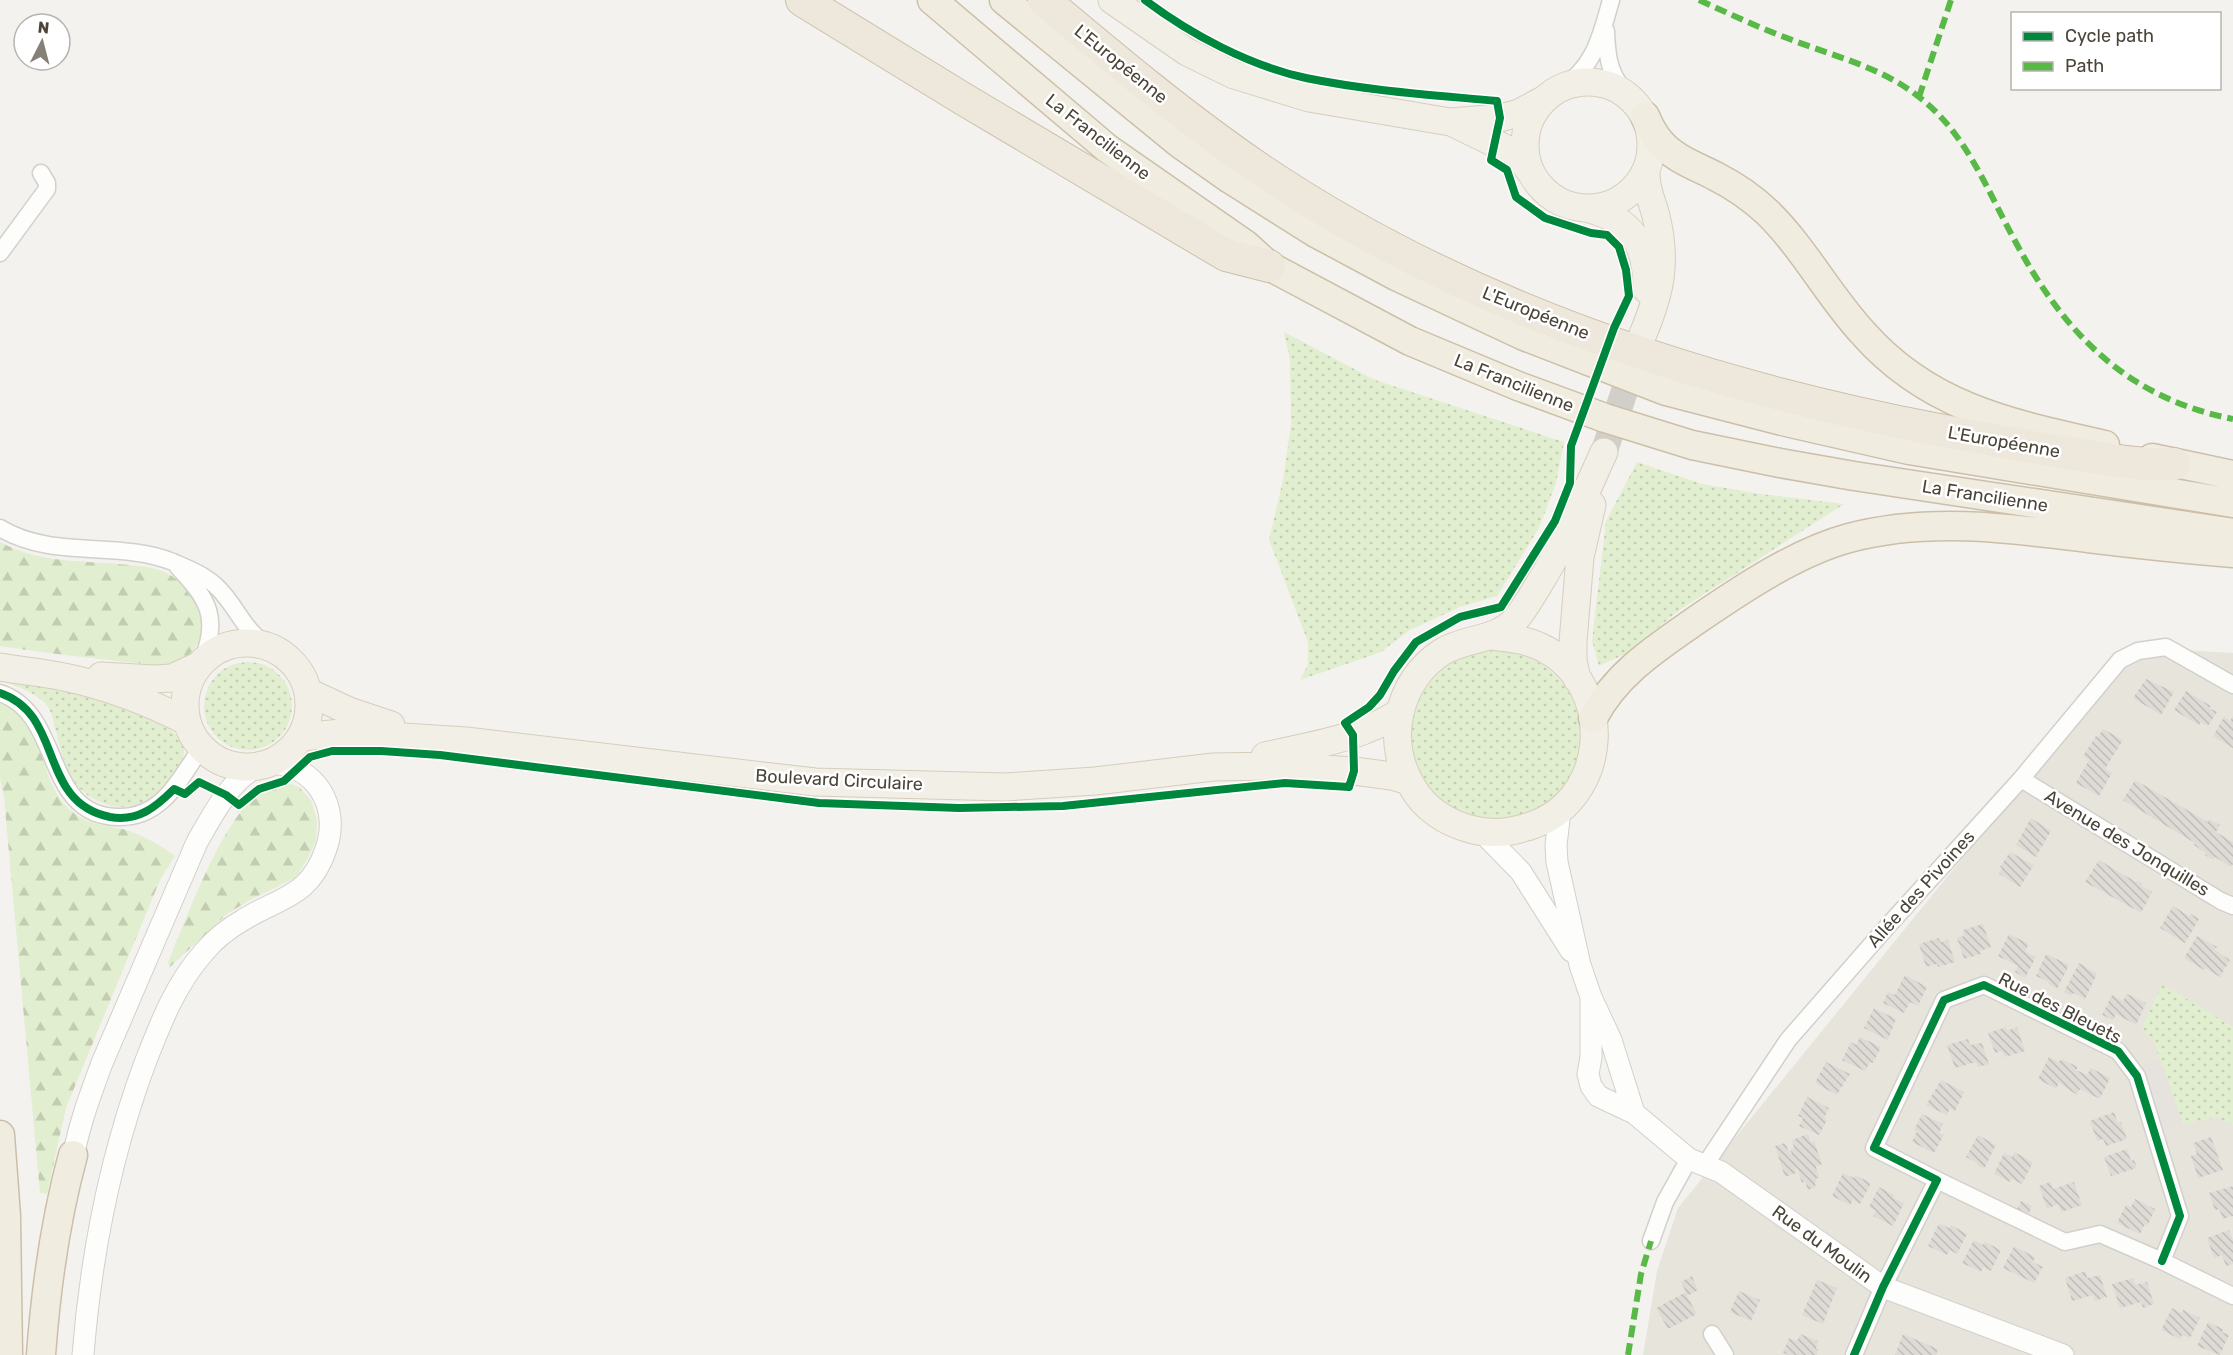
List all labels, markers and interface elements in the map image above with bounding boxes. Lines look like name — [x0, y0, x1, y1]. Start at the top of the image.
north arrow — [12, 12, 72, 72]
legend — [2011, 12, 2221, 90]
text: N — [37, 18, 50, 38]
street label: L'Européenne — [1070, 20, 1172, 108]
text: Cycle path — [2065, 25, 2154, 47]
text: Path — [2065, 55, 2104, 77]
street label: La Francilienne — [1041, 89, 1155, 185]
street label: L'Européenne — [1479, 282, 1593, 344]
street label: La Francilienne — [1451, 349, 1577, 417]
street label: L'Européenne — [1946, 421, 2062, 463]
street label: La Francilienne — [1920, 475, 2050, 517]
street label: Boulevard Circulaire — [755, 765, 923, 795]
street label: Avenue des Jonquilles — [2041, 785, 2213, 901]
street label: Allée des Pivoines — [1863, 826, 1979, 952]
street label: Rue des Bleuets — [1995, 968, 2125, 1048]
street label: Rue du Moulin — [1768, 1200, 1876, 1288]

